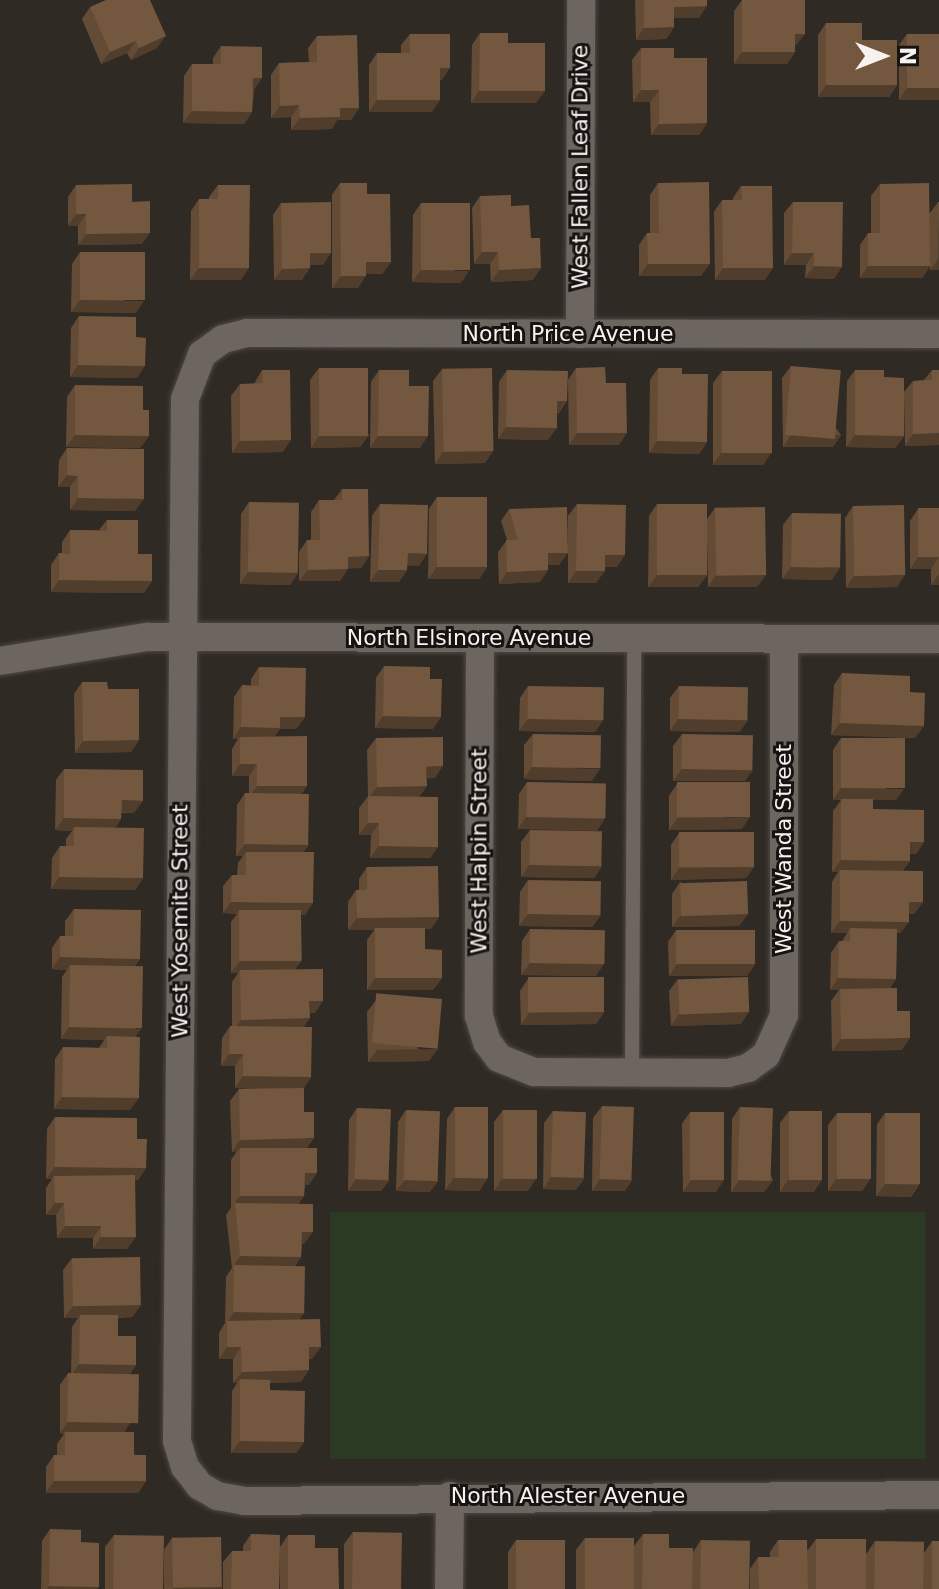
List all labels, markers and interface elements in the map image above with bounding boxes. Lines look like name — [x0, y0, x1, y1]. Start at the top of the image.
north arrow — [843, 16, 923, 96]
street label: West Fallen Leaf Drive — [567, 45, 593, 289]
text: N — [895, 47, 920, 65]
street label: North Price Avenue — [463, 321, 673, 347]
street label: North Elsinore Avenue — [347, 625, 591, 651]
street label: West Wanda Street — [771, 744, 797, 954]
street label: West Halpin Street — [466, 748, 492, 954]
street label: West Yosemite Street — [167, 804, 193, 1038]
street label: North Alester Avenue — [451, 1483, 685, 1509]

